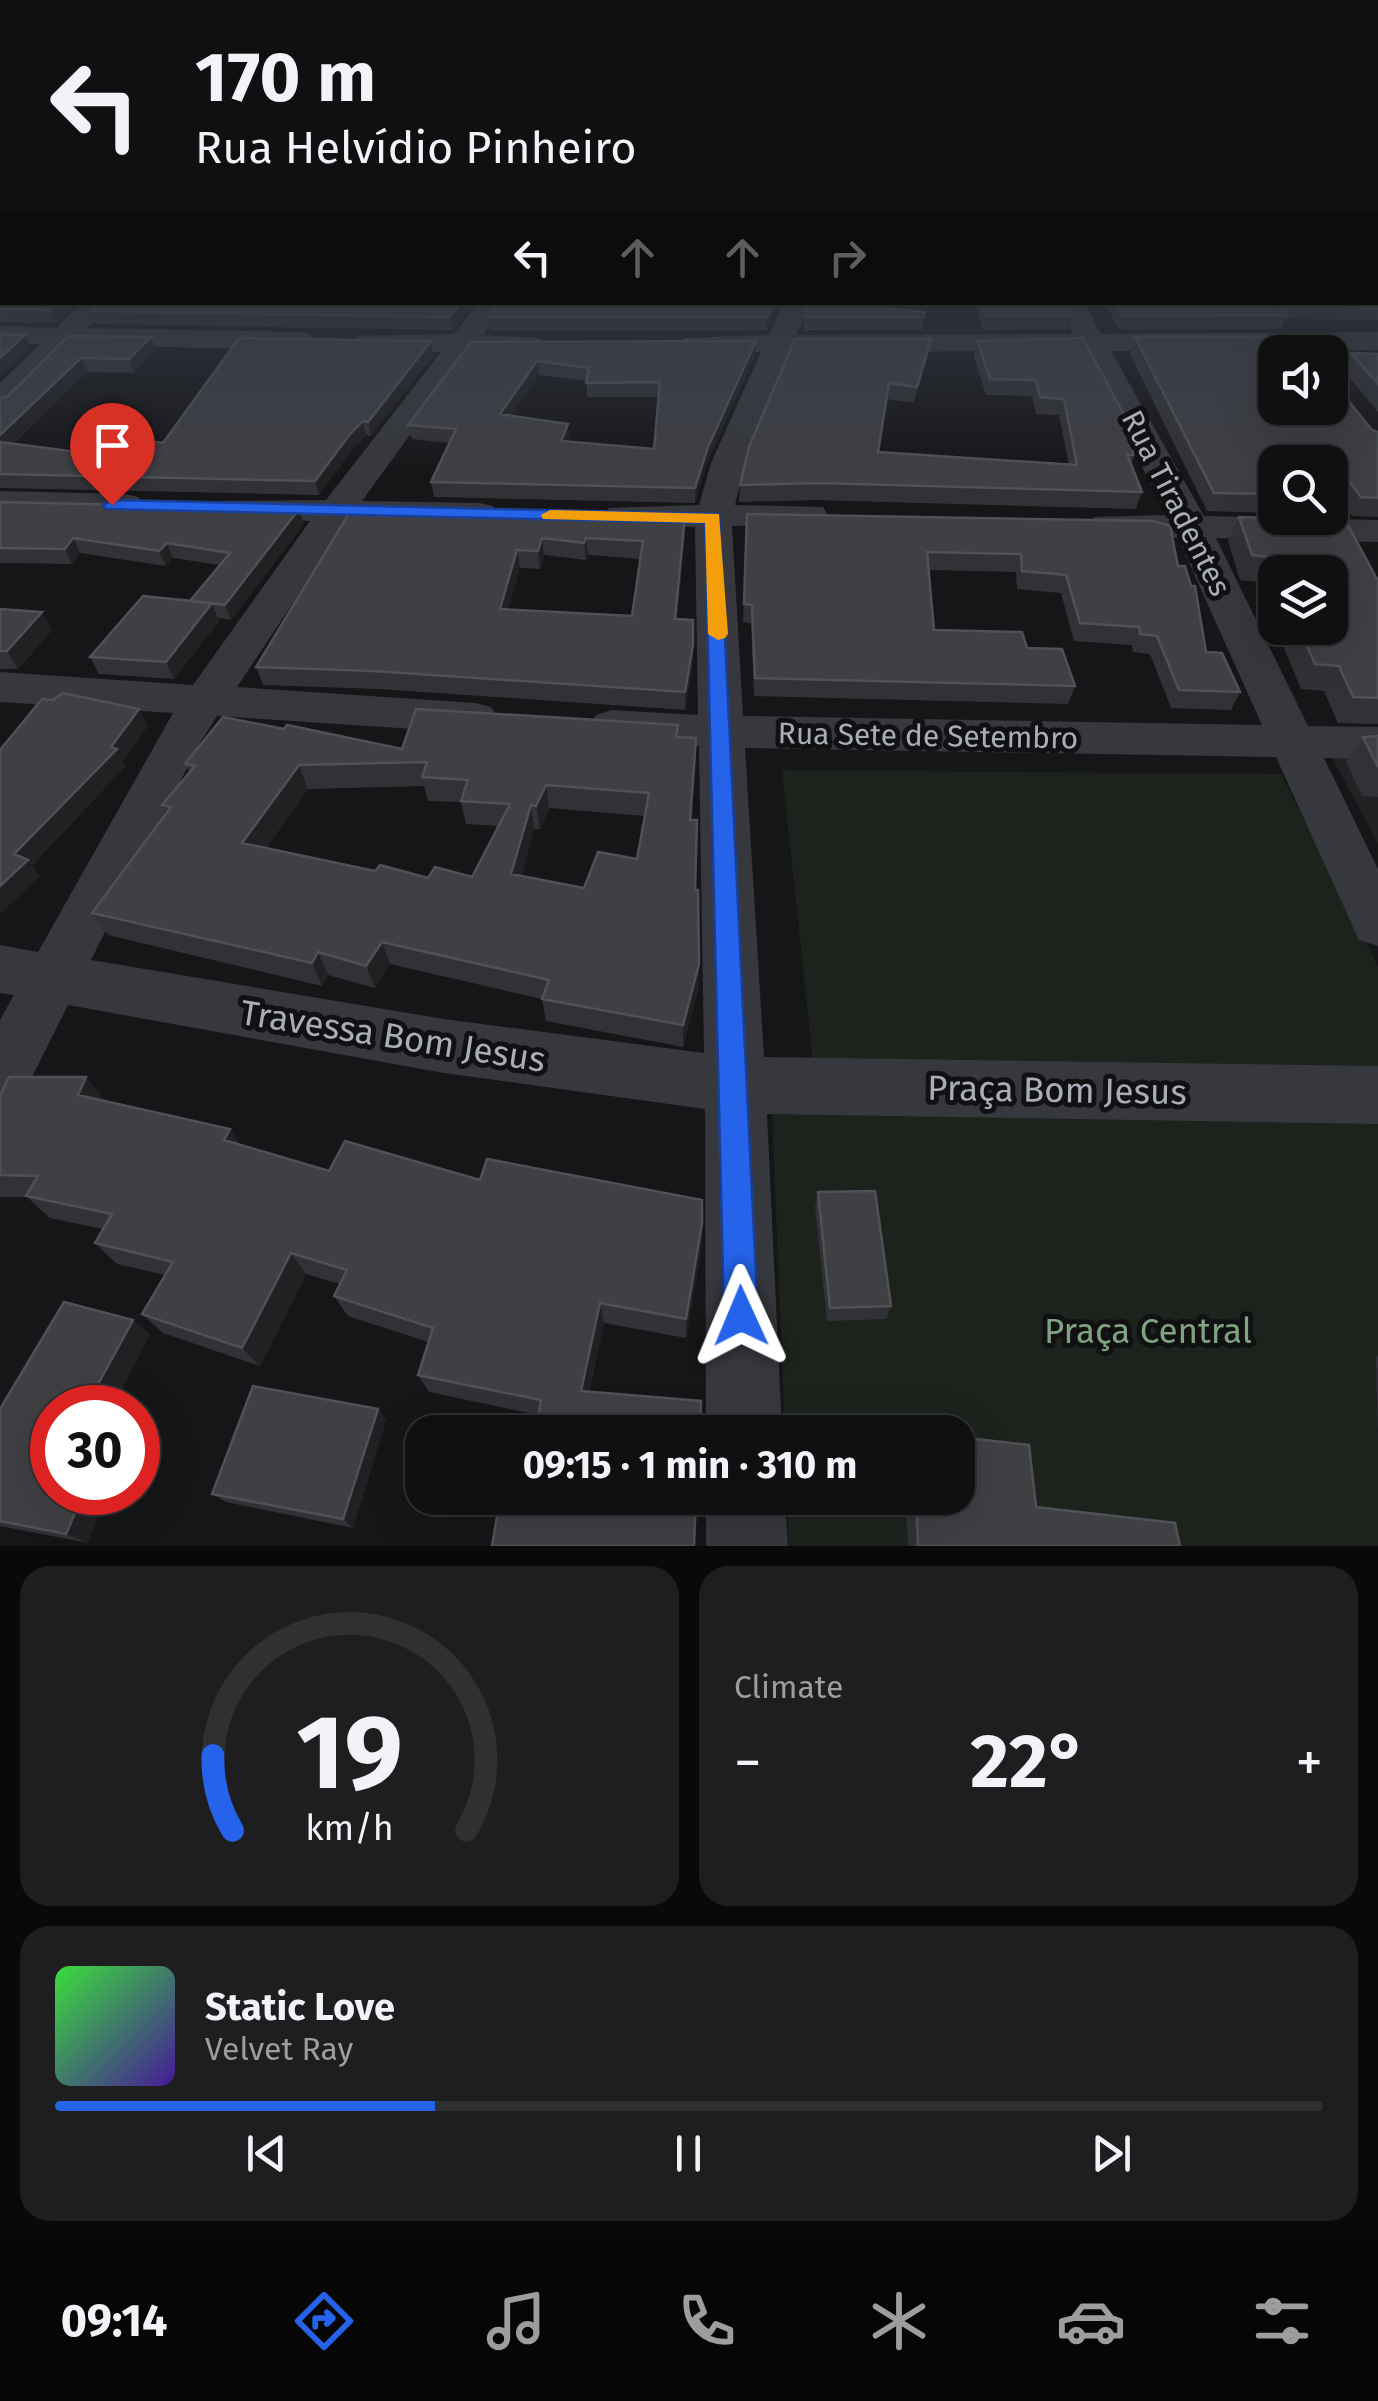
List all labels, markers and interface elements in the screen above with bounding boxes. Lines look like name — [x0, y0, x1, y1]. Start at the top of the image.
text: 170 m — [195, 36, 376, 120]
icon: left — [30, 40, 160, 170]
text: Rua Helvídio Pinheiro — [195, 121, 636, 175]
icon: left — [505, 230, 560, 285]
icon: ahead — [610, 230, 665, 285]
icon: ahead — [715, 230, 770, 285]
icon: right — [820, 230, 875, 285]
map controls — [1258, 335, 1348, 645]
button: sound — [1258, 335, 1348, 425]
pin — [70, 403, 155, 506]
street label: Rua Tiradentes — [1114, 404, 1238, 602]
icon: arrive — [85, 418, 140, 473]
button: search — [1258, 445, 1348, 535]
button: layers — [1258, 555, 1348, 645]
street label: Rua Sete de Setembro — [777, 715, 1079, 757]
street label: Travessa Bom Jesus — [238, 991, 548, 1081]
street label: Praça Bom Jesus — [927, 1067, 1187, 1113]
position arrow — [689, 1264, 793, 1368]
park label: Praça Central — [1044, 1310, 1252, 1352]
speed limit sign: 30 — [30, 1385, 160, 1515]
text: 09:15 · 1 min · 310 m — [523, 1442, 857, 1488]
text: Climate — [734, 1668, 843, 1706]
text: 19 — [296, 1691, 403, 1816]
text: 22° — [970, 1717, 1087, 1807]
text: − — [734, 1730, 762, 1796]
text: + — [1296, 1730, 1323, 1796]
text: km/h — [305, 1807, 394, 1849]
text: Static Love — [205, 1984, 395, 2030]
text: Velvet Ray — [205, 2030, 353, 2068]
icon: previous — [239, 2126, 294, 2181]
icon: pause — [661, 2126, 716, 2181]
icon: next — [1084, 2126, 1139, 2181]
icon: directions — [289, 2286, 359, 2356]
icon: music — [481, 2286, 551, 2356]
icon: phone — [672, 2286, 742, 2356]
icon: climate — [864, 2286, 934, 2356]
icon: car — [1056, 2286, 1126, 2356]
icon: filters — [1247, 2286, 1317, 2356]
text: 09:14 — [61, 2294, 167, 2348]

